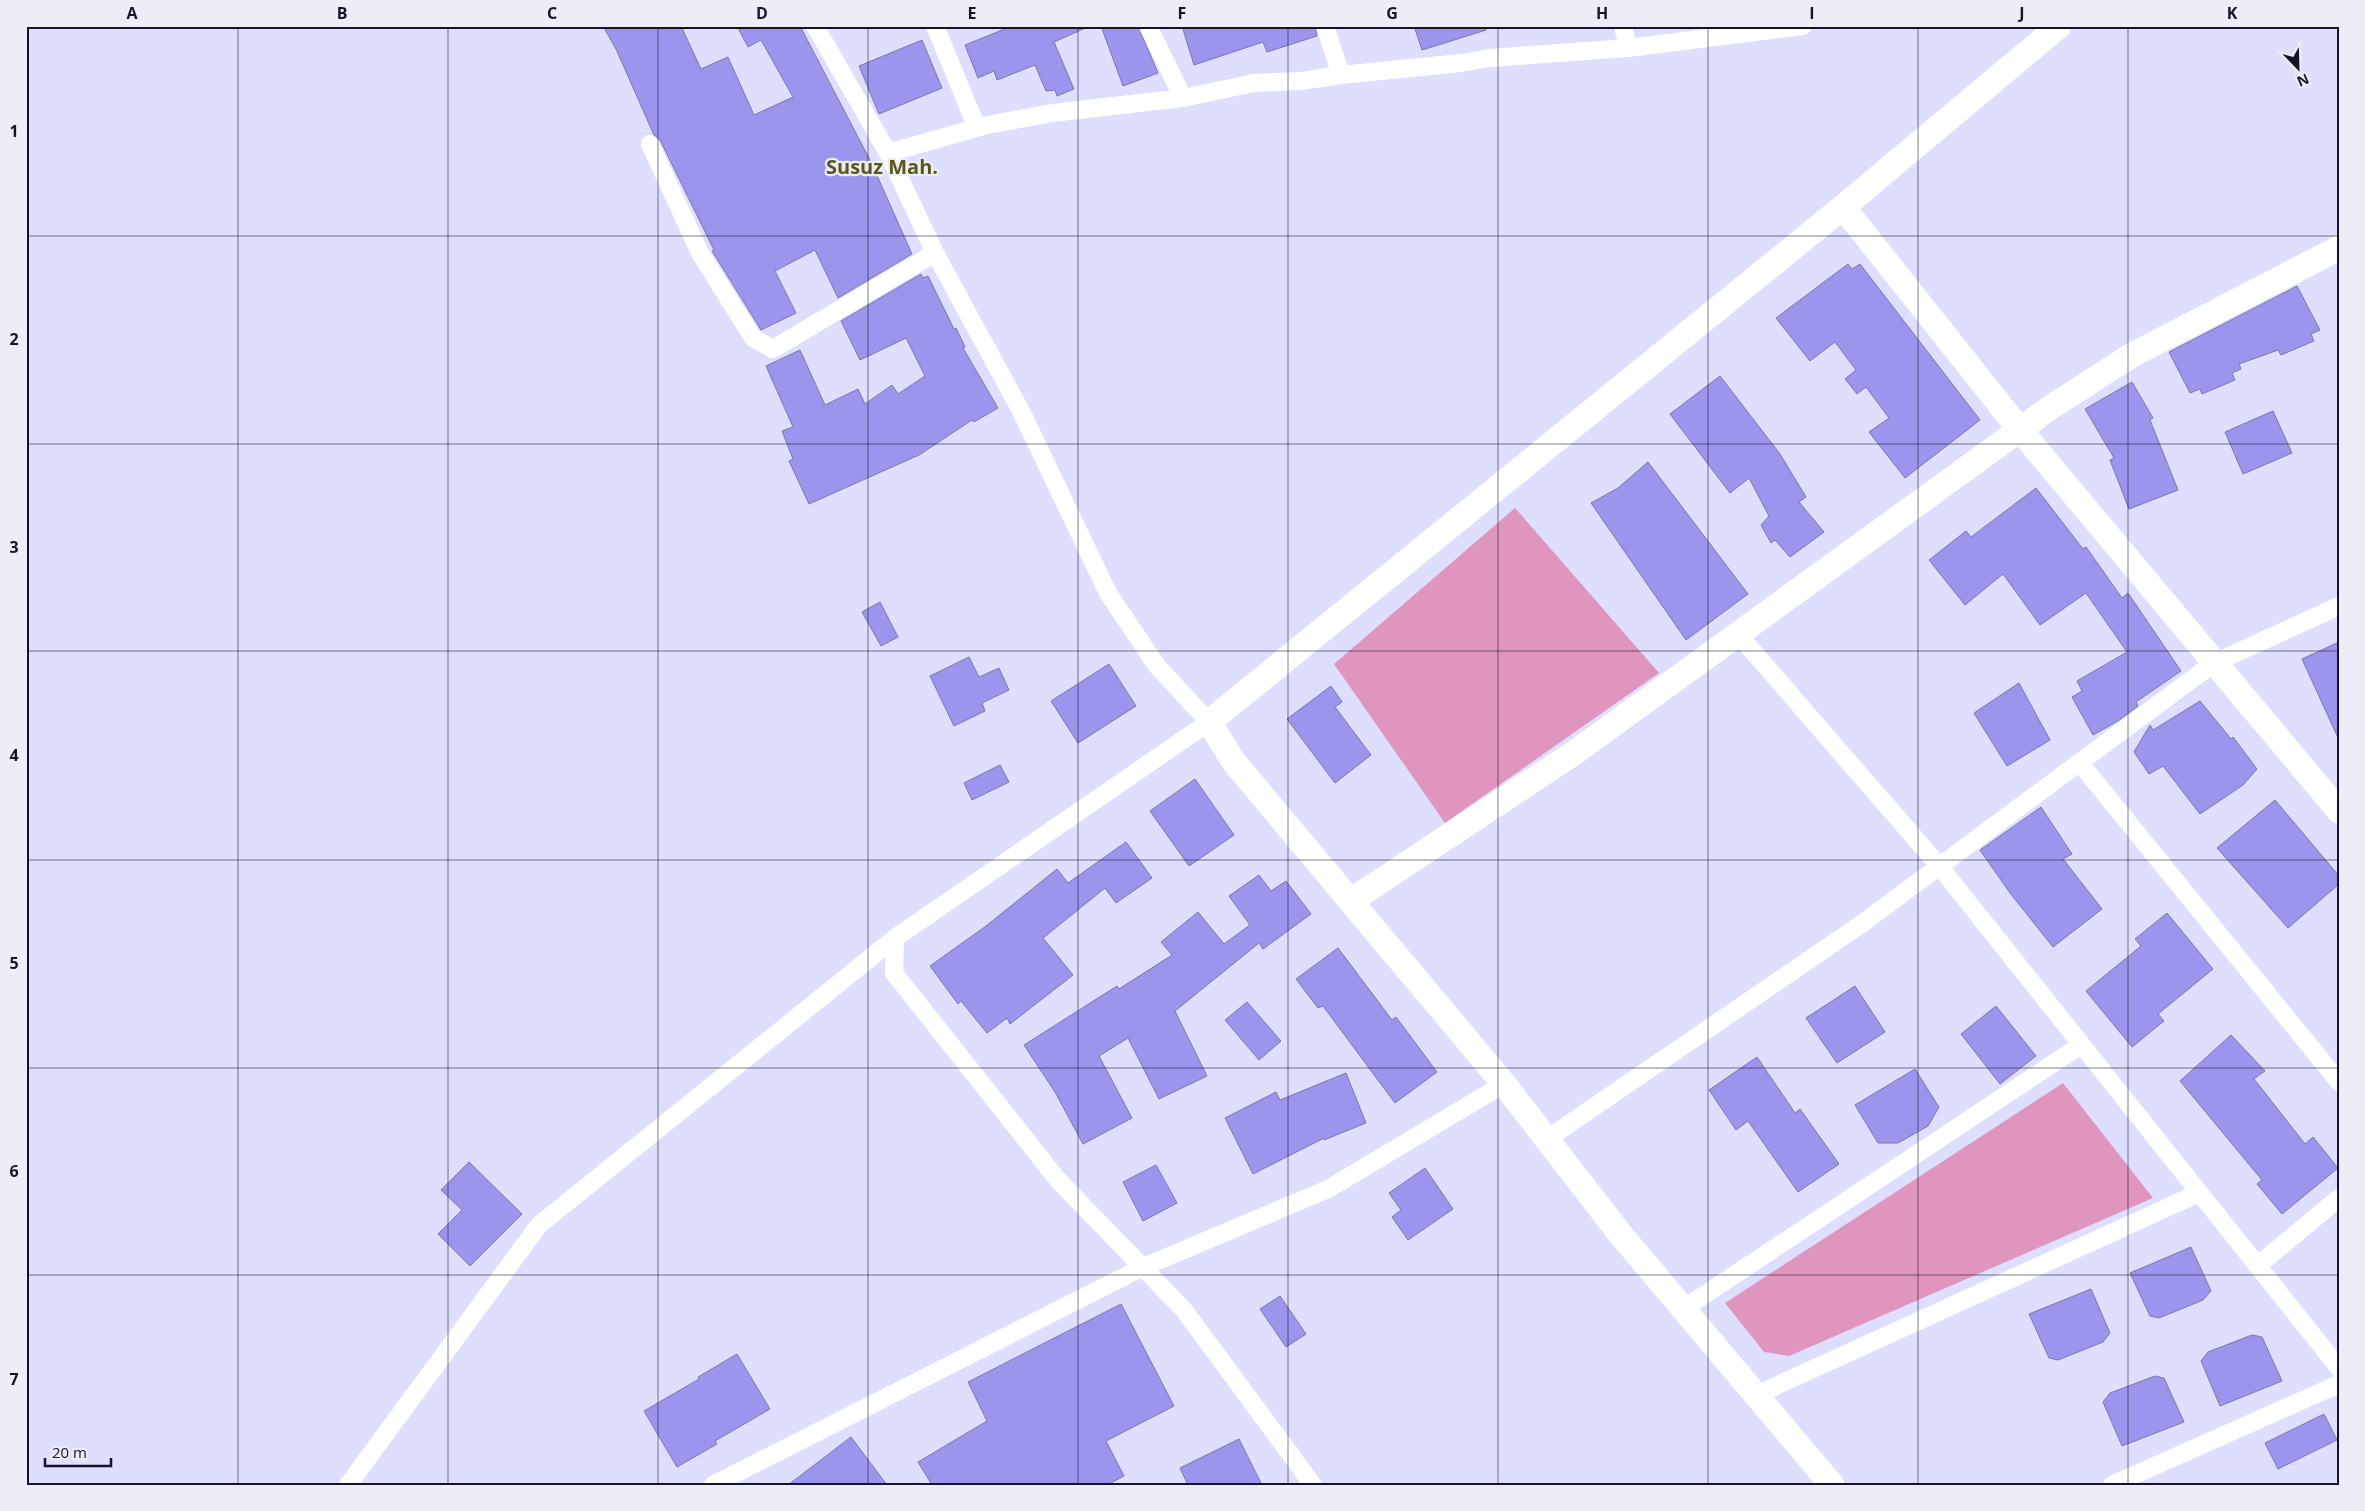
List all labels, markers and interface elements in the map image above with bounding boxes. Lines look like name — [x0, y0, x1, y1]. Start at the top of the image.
text: A — [126, 2, 138, 24]
text: B — [337, 2, 347, 24]
text: C — [547, 2, 557, 24]
text: D — [756, 2, 768, 24]
text: E — [968, 2, 977, 24]
text: F — [1178, 2, 1186, 24]
text: G — [1386, 2, 1398, 24]
text: H — [1596, 2, 1608, 24]
text: I — [1809, 2, 1815, 24]
text: J — [2017, 2, 2025, 24]
text: K — [2227, 2, 2238, 24]
north arrow — [2272, 42, 2322, 92]
text: N — [2294, 69, 2312, 91]
text: 1 — [9, 120, 19, 142]
district label: Susuz Mah. — [826, 153, 938, 180]
text: 2 — [9, 328, 19, 350]
text: 3 — [9, 536, 19, 558]
text: 4 — [9, 744, 19, 766]
text: 5 — [9, 952, 19, 974]
text: 6 — [9, 1160, 19, 1182]
text: 7 — [9, 1368, 19, 1390]
scale bar — [45, 1436, 111, 1468]
text: 20 m — [52, 1442, 87, 1462]

